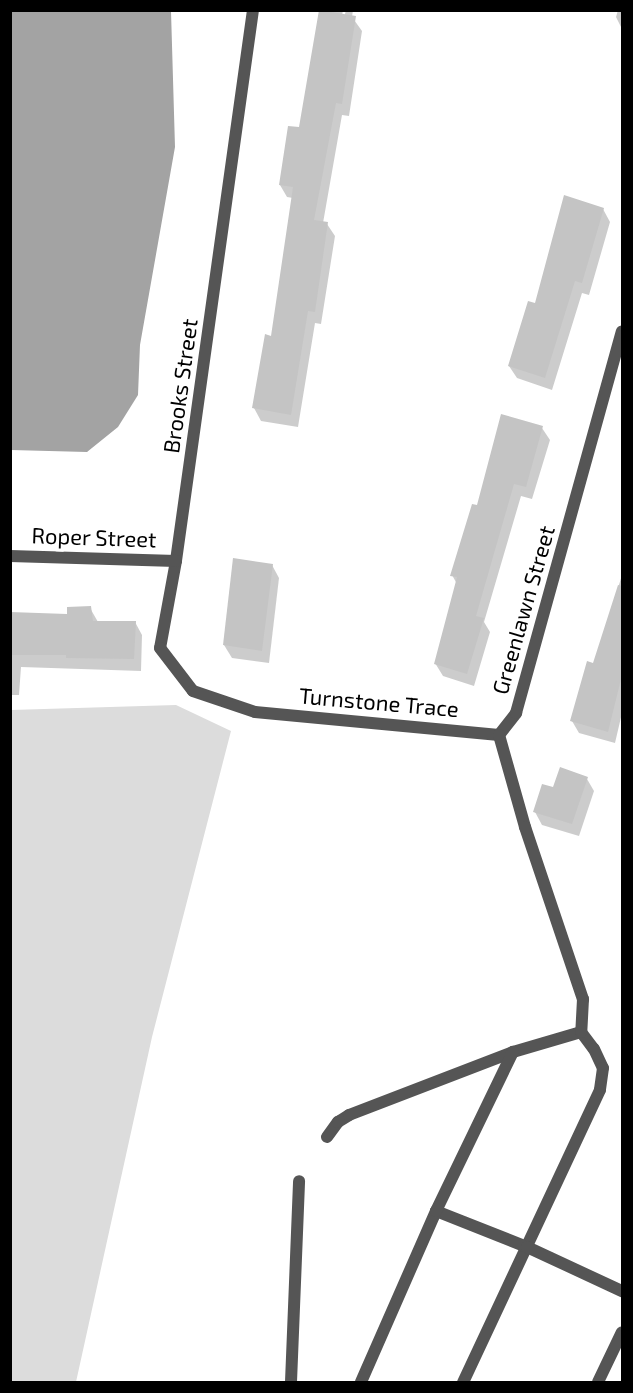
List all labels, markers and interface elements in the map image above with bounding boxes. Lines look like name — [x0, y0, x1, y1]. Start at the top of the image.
street label: Brooks Street — [157, 317, 203, 455]
street label: Roper Street — [31, 522, 157, 552]
street label: Greenlawn Street — [486, 523, 560, 697]
street label: Turnstone Trace — [298, 682, 460, 722]

